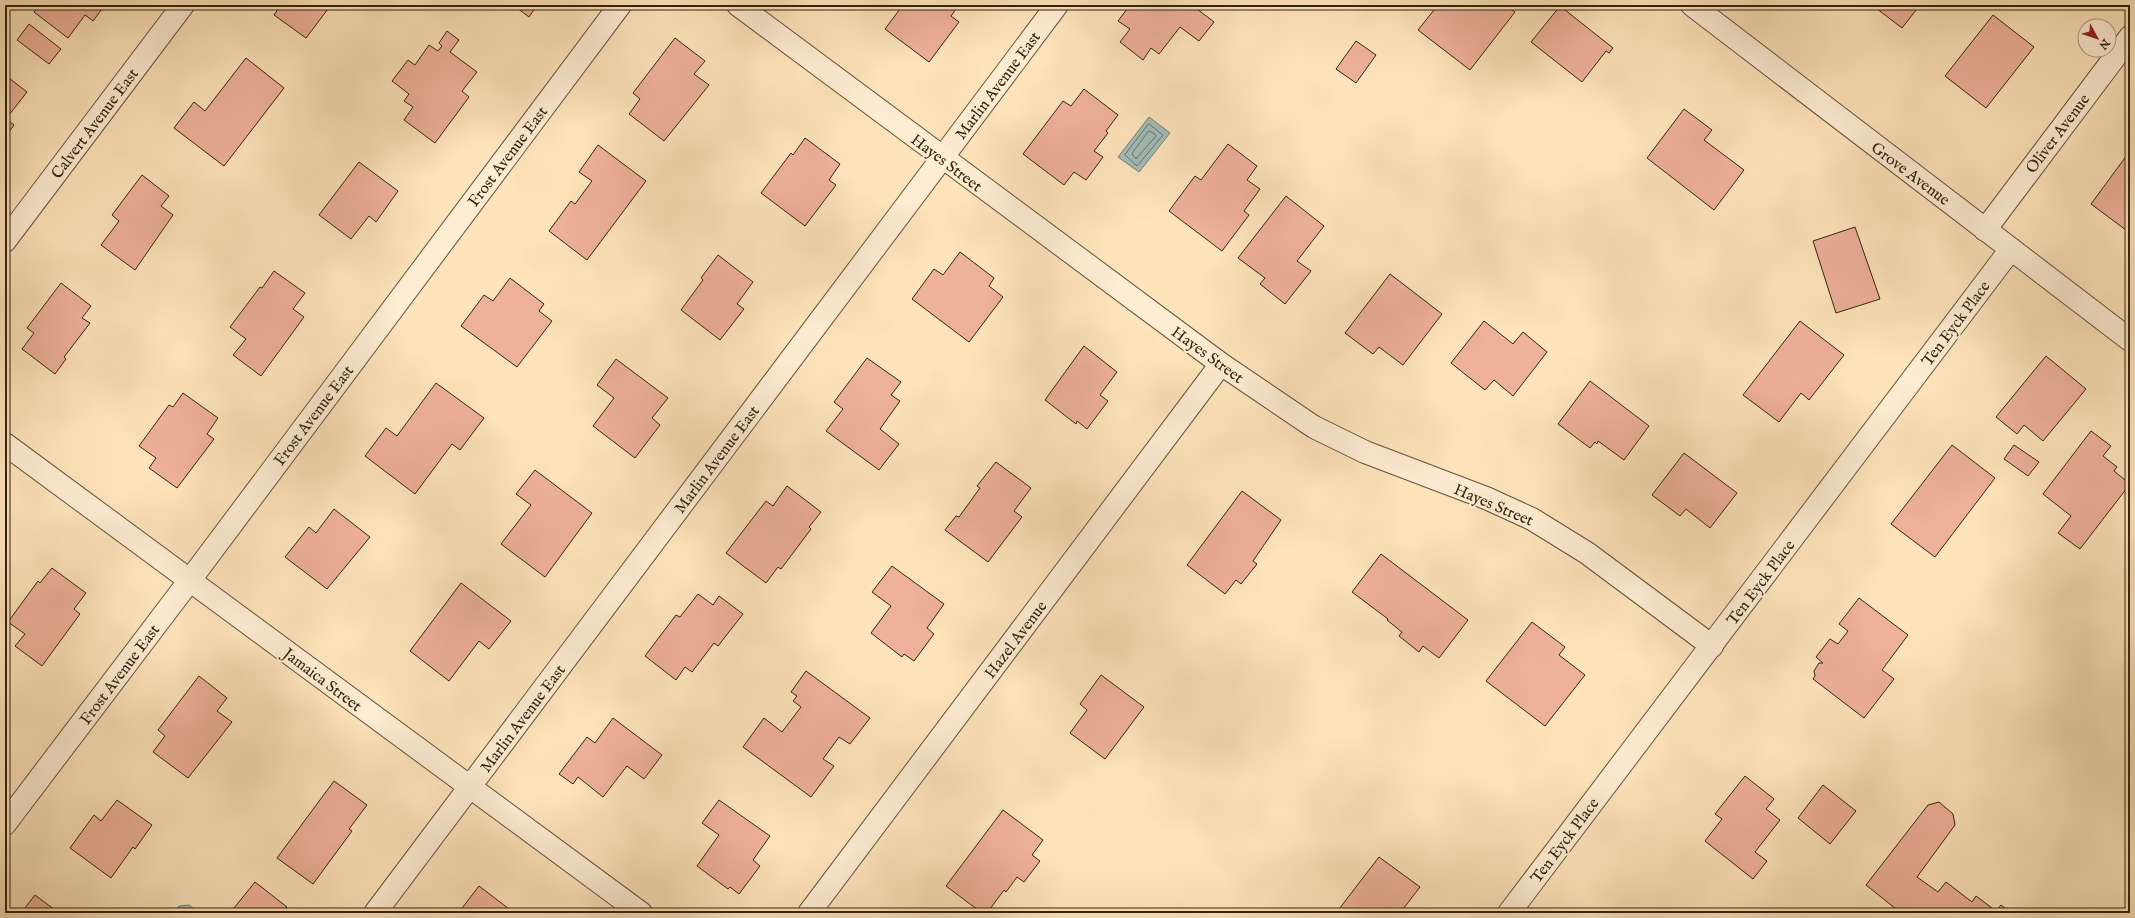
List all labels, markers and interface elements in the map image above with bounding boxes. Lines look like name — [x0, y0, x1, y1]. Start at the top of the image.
north arrow — [2077, 18, 2117, 58]
street label: Marlin Avenue East — [951, 28, 1046, 144]
text: N — [2095, 35, 2113, 52]
street label: Calvert Avenue East — [48, 65, 144, 183]
street label: Oliver Avenue — [2022, 90, 2095, 178]
street label: Frost Avenue East — [464, 103, 553, 211]
street label: Hayes Street — [906, 130, 986, 197]
street label: Grove Avenue — [1866, 138, 1953, 211]
street label: Ten Eyck Place — [1918, 278, 1995, 371]
street label: Hayes Street — [1167, 323, 1247, 389]
street label: Frost Avenue East — [270, 362, 359, 470]
street label: Marlin Avenue East — [670, 402, 765, 518]
street label: Hayes Street — [1450, 480, 1536, 532]
street label: Ten Eyck Place — [1723, 537, 1800, 630]
street label: Hazel Avenue — [981, 597, 1052, 683]
street label: Frost Avenue East — [76, 621, 165, 729]
street label: Jamaica Street — [277, 643, 366, 717]
street label: Marlin Avenue East — [476, 661, 571, 777]
street label: Ten Eyck Place — [1527, 795, 1604, 888]

